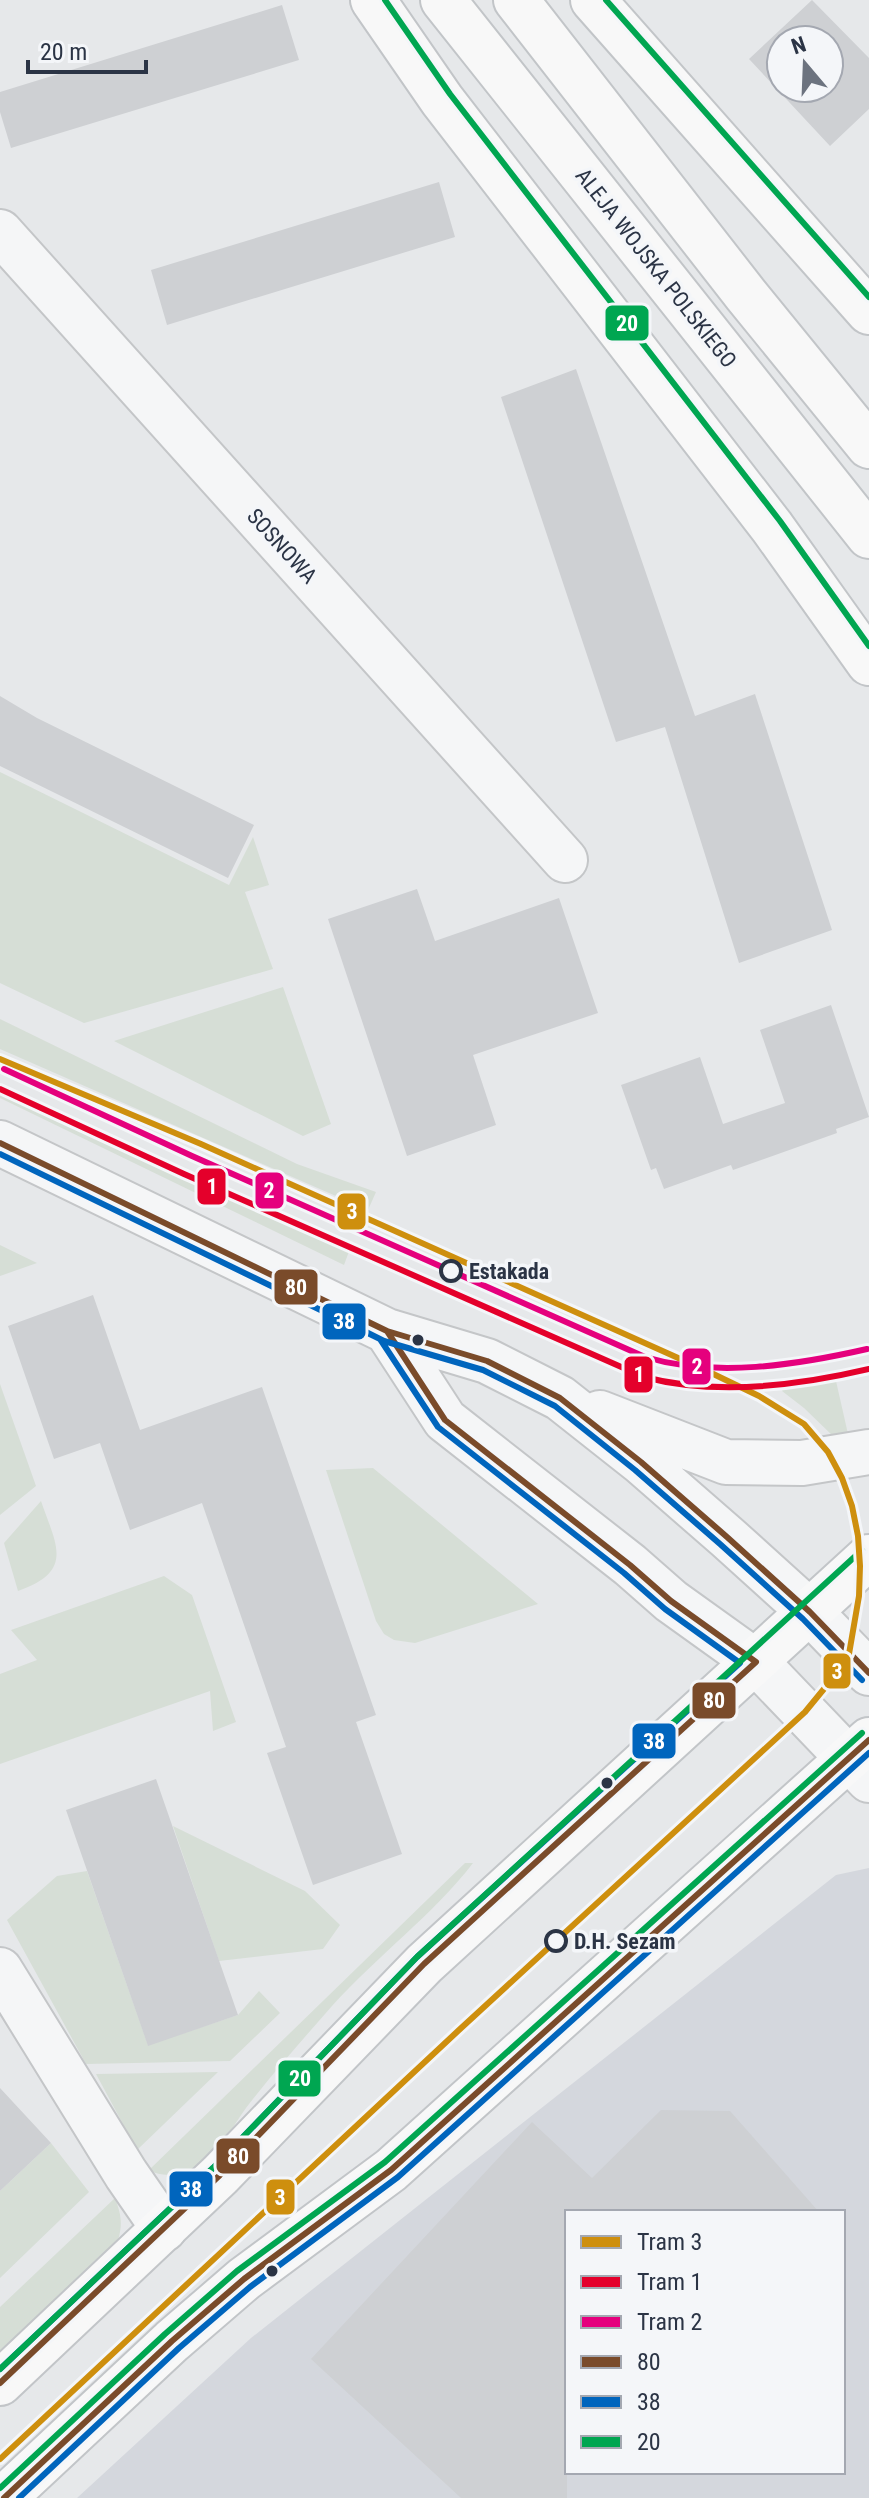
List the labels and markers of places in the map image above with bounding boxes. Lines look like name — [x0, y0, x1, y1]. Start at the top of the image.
place label: Estakada — [469, 1259, 549, 1284]
marker: Estakada — [440, 1260, 462, 1282]
unlabelled marker — [410, 1332, 426, 1348]
unlabelled marker — [599, 1775, 615, 1791]
place label: D.H. Sezam — [574, 1929, 676, 1954]
marker: D.H. Sezam — [545, 1930, 567, 1952]
unlabelled marker — [264, 2263, 280, 2279]

